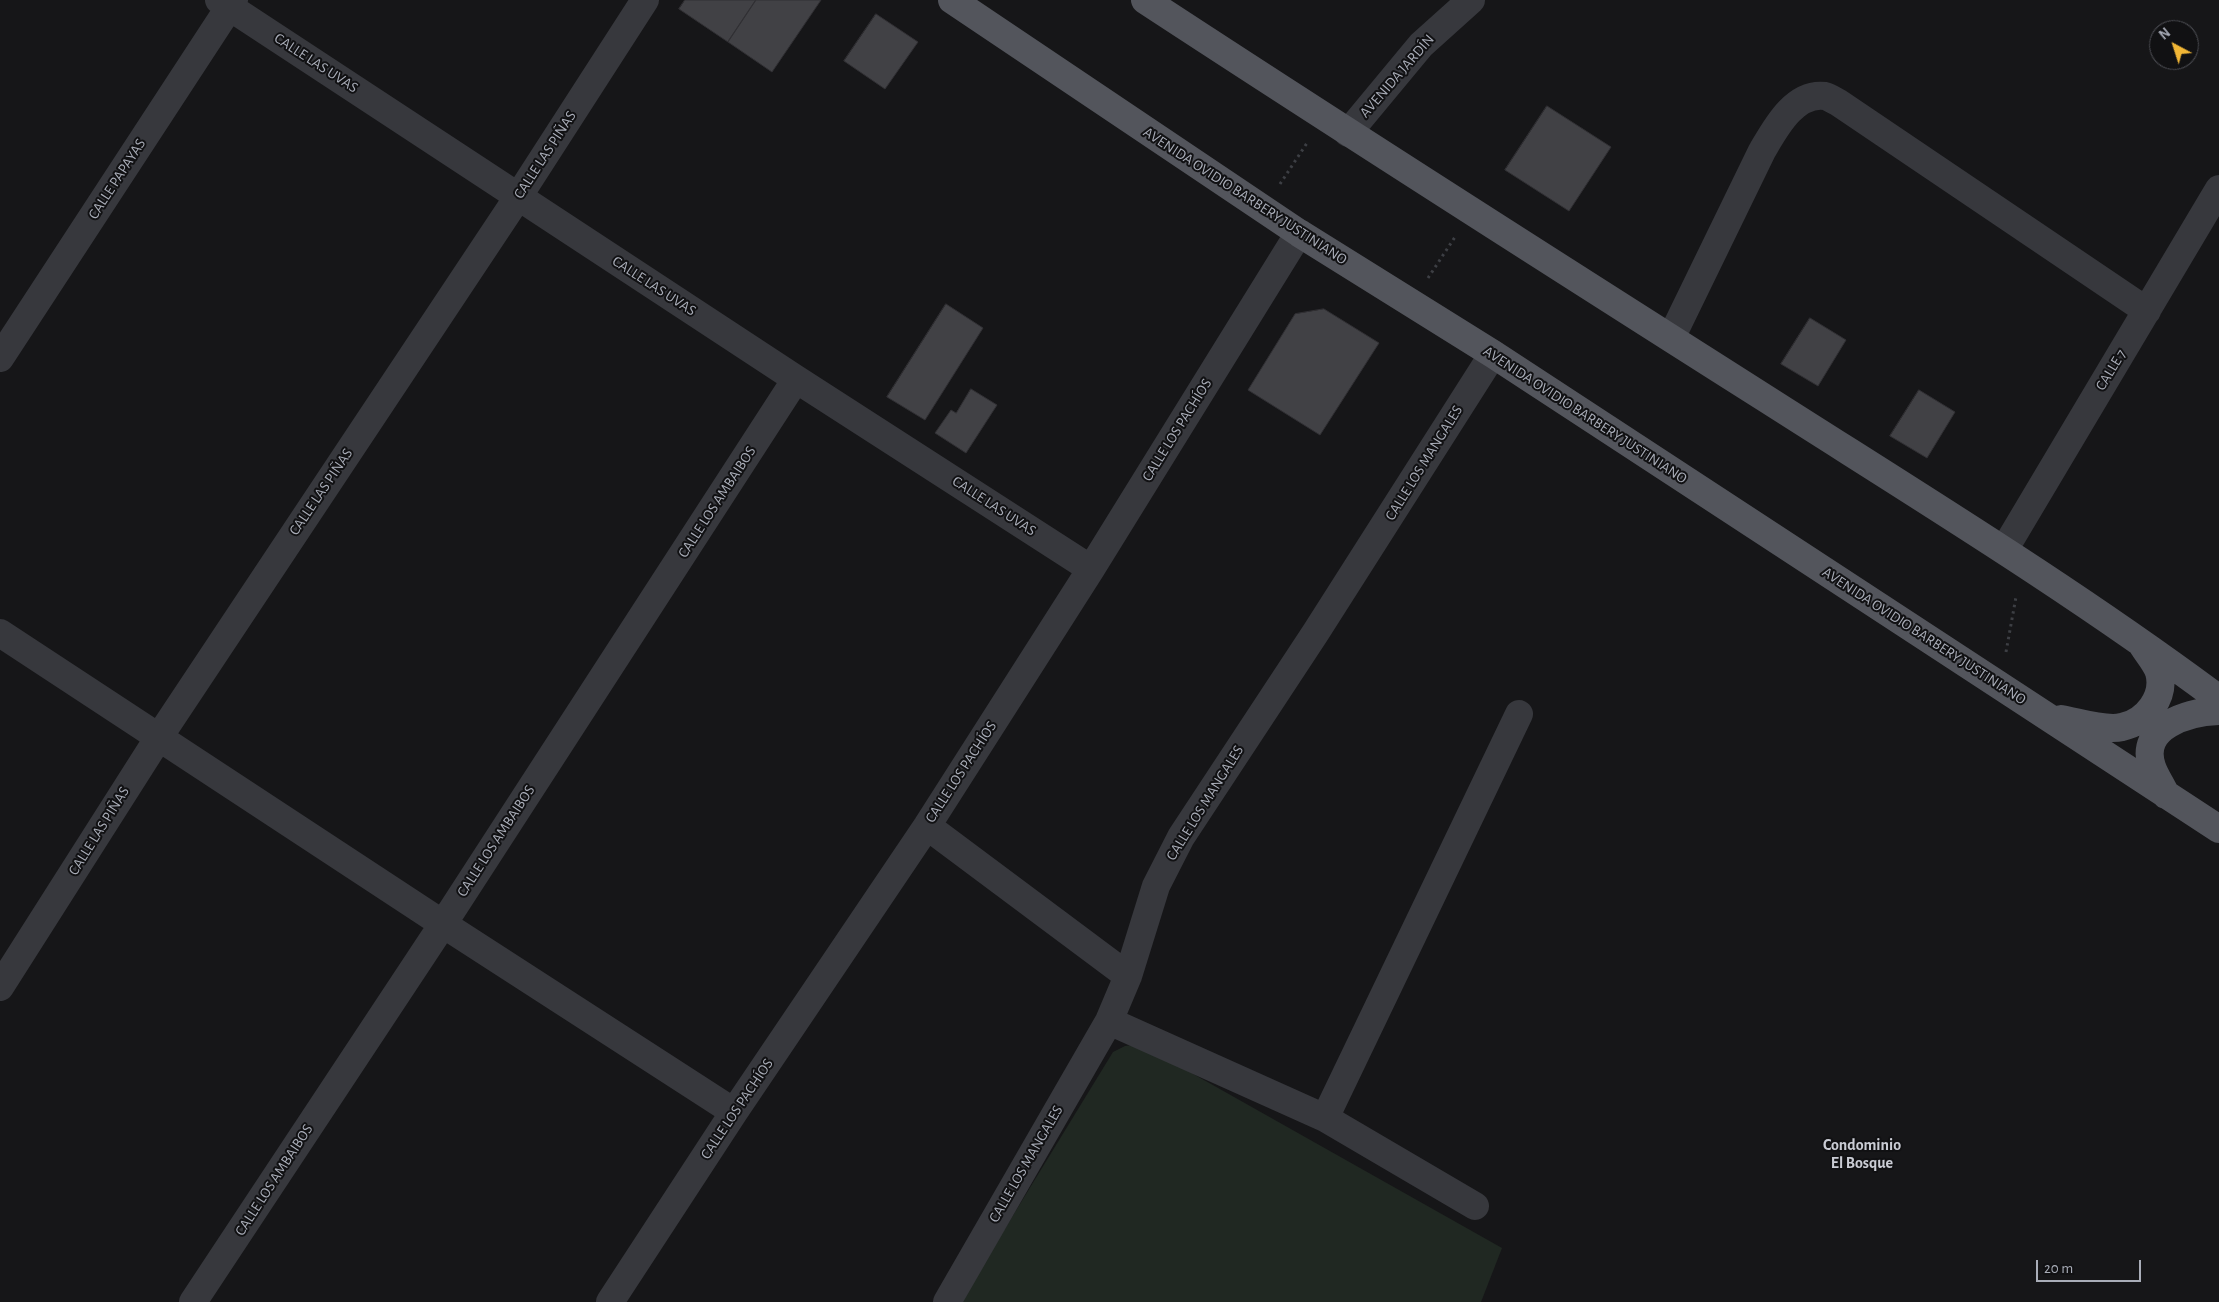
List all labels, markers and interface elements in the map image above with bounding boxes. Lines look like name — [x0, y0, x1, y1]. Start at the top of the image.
north arrow — [2149, 20, 2199, 70]
text: N — [2157, 26, 2173, 43]
street label: CALLE LAS UVAS — [271, 29, 361, 97]
street label: AVENIDA JARDÍN — [1356, 31, 1438, 121]
street label: CALLE LAS PIÑAS — [510, 108, 580, 202]
street label: AVENIDA OVIDIO BARBERY JUSTINIANO — [1140, 123, 1350, 269]
street label: CALLE PAPAYAS — [84, 135, 150, 223]
street label: CALLE LAS UVAS — [609, 252, 699, 320]
street label: AVENIDA OVIDIO BARBERY JUSTINIANO — [1480, 342, 1690, 488]
street label: CALLE 7 — [2092, 346, 2130, 394]
street label: CALLE LOS PACHÍOS — [1138, 375, 1216, 485]
street label: CALLE LOS MANGALES — [1381, 402, 1467, 524]
street label: CALLE LOS AMBAIBOS — [674, 443, 760, 561]
street label: CALLE LAS PIÑAS — [285, 445, 357, 539]
street label: CALLE LAS UVAS — [949, 472, 1039, 540]
street label: AVENIDA OVIDIO BARBERY JUSTINIANO — [1819, 563, 2029, 709]
street label: CALLE LOS PACHÍOS — [921, 718, 1001, 826]
street label: CALLE LOS MANGALES — [1162, 742, 1248, 864]
street label: CALLE LOS AMBAIBOS — [453, 782, 539, 900]
street label: CALLE LAS PIÑAS — [65, 783, 133, 879]
street label: CALLE LOS PACHÍOS — [697, 1055, 777, 1163]
street label: CALLE LOS MANGALES — [985, 1102, 1067, 1226]
street label: CALLE LOS AMBAIBOS — [231, 1121, 317, 1239]
district label: Condominio El Bosque — [1823, 1135, 1901, 1173]
scale bar — [2039, 1250, 2144, 1282]
text: 20 m — [2044, 1261, 2073, 1276]

